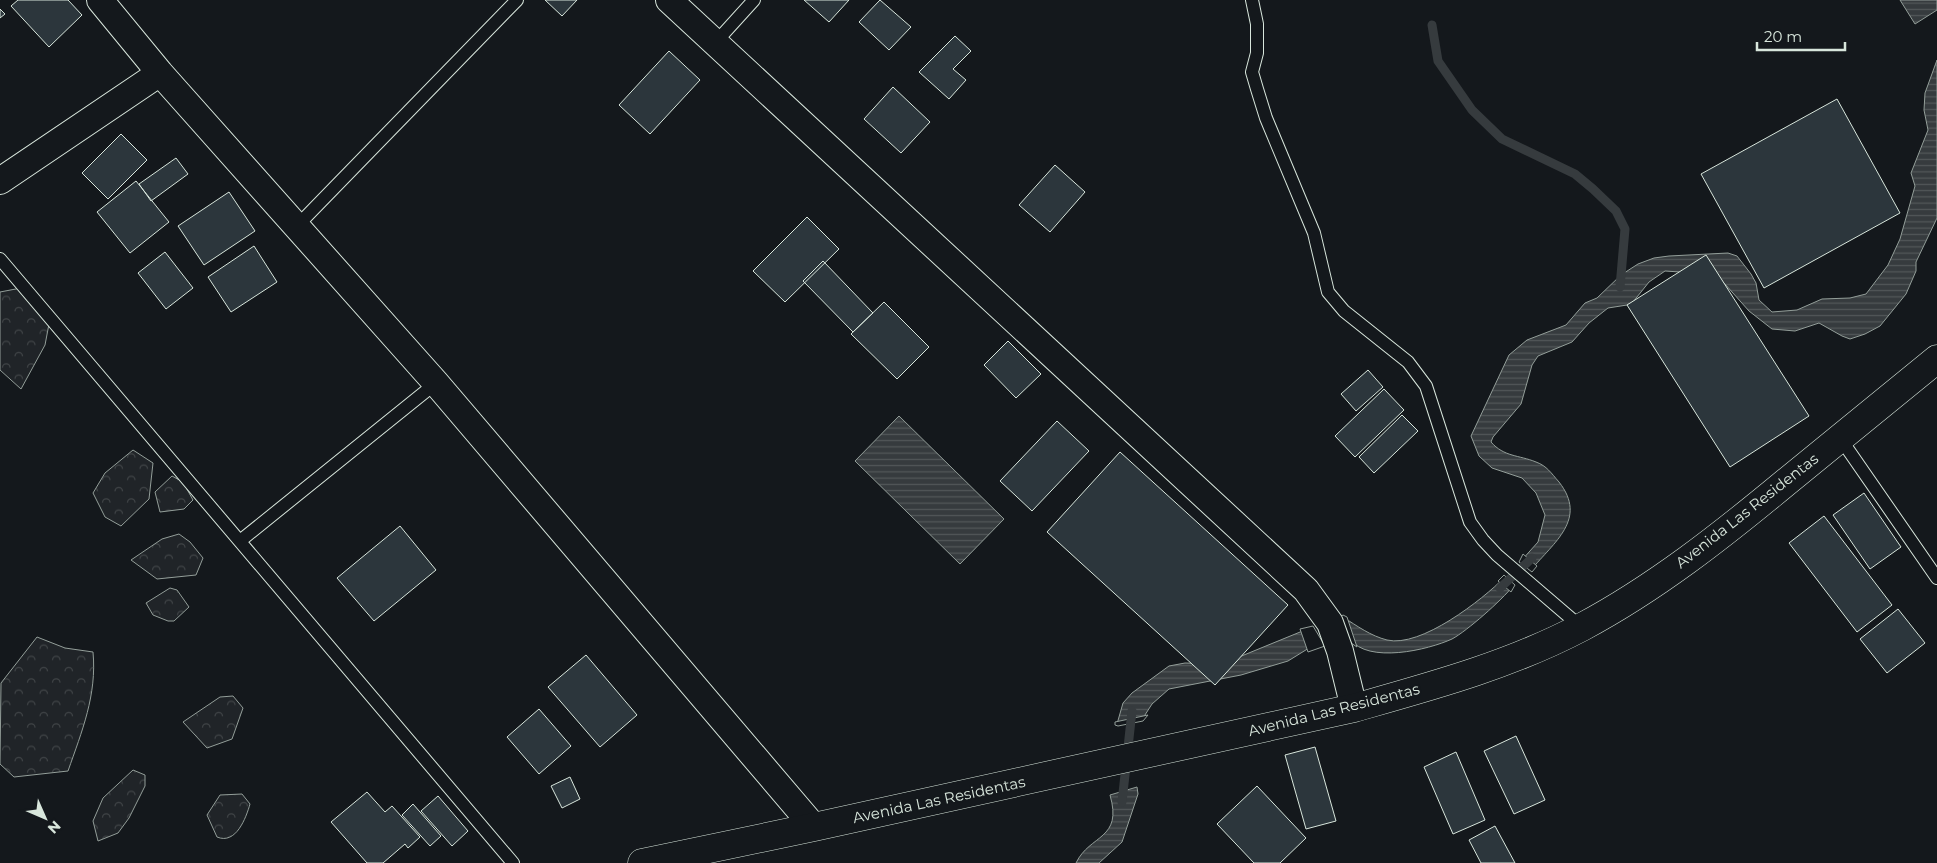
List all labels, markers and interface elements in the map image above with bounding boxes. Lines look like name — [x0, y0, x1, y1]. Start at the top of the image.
scale bar — [1757, 20, 1844, 52]
text: 20 m — [1764, 27, 1802, 46]
street label: Avenida Las Residentas — [1672, 449, 1822, 572]
street label: Avenida Las Residentas — [1246, 679, 1422, 740]
street label: Avenida Las Residentas — [851, 772, 1027, 827]
north arrow — [20, 793, 70, 843]
text: N — [44, 817, 65, 838]

